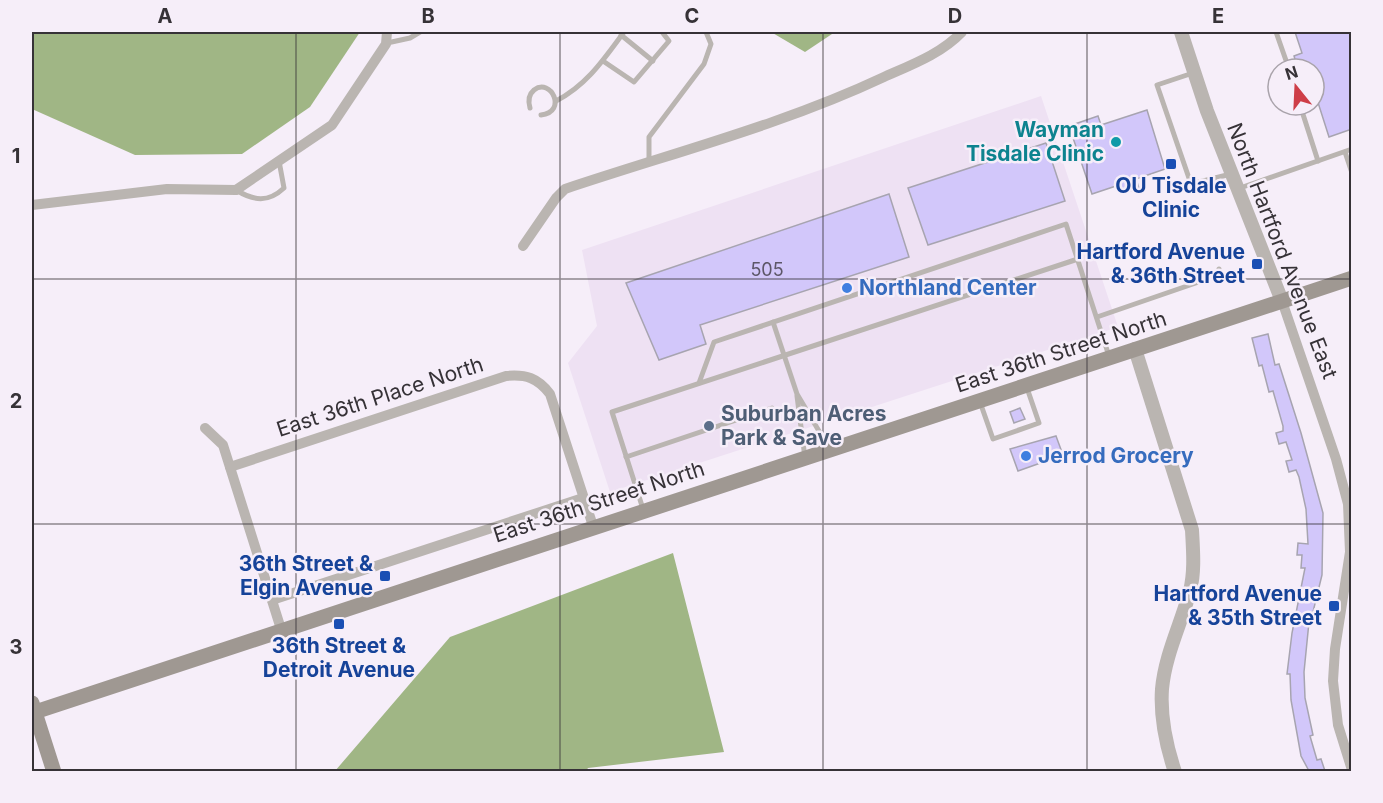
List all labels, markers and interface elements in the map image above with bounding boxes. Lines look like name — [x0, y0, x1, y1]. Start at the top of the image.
text: A — [158, 4, 173, 28]
text: B — [421, 4, 435, 28]
text: C — [685, 4, 699, 28]
text: D — [948, 4, 962, 28]
text: E — [1212, 4, 1224, 28]
north arrow — [1266, 57, 1326, 117]
text: N — [1282, 61, 1300, 84]
place label: Wayman Tisdale Clinic — [966, 117, 1104, 166]
street label: North Hartford Avenue East — [1222, 119, 1343, 382]
marker: Wayman Tisdale Clinic — [1109, 135, 1123, 149]
text: 1 — [12, 144, 20, 168]
marker: OU Tisdale Clinic — [1164, 157, 1178, 171]
place label: OU Tisdale Clinic — [1115, 173, 1227, 222]
place label: Hartford Avenue & 36th Street — [1076, 239, 1245, 288]
marker: Hartford Avenue & 36th Street — [1250, 257, 1264, 271]
house number: 505 — [750, 259, 784, 280]
place label: Northland Center — [859, 275, 1037, 300]
marker: Northland Center — [840, 281, 854, 295]
street label: East 36th Street North — [952, 306, 1170, 397]
street label: East 36th Place North — [273, 351, 486, 442]
text: 2 — [10, 389, 22, 413]
place label: Suburban Acres Park & Save — [721, 401, 887, 450]
marker: Suburban Acres Park & Save — [702, 419, 716, 433]
place label: Jerrod Grocery — [1038, 443, 1194, 468]
marker: Jerrod Grocery — [1019, 449, 1033, 463]
street label: East 36th Street North — [490, 456, 708, 547]
place label: 36th Street & Elgin Avenue — [239, 551, 374, 600]
marker: 36th Street & Elgin Avenue — [378, 569, 392, 583]
place label: Hartford Avenue & 35th Street — [1153, 581, 1322, 630]
marker: Hartford Avenue & 35th Street — [1327, 599, 1341, 613]
marker: 36th Street & Detroit Avenue — [332, 617, 346, 631]
place label: 36th Street & Detroit Avenue — [263, 633, 415, 682]
text: 3 — [10, 635, 22, 659]

